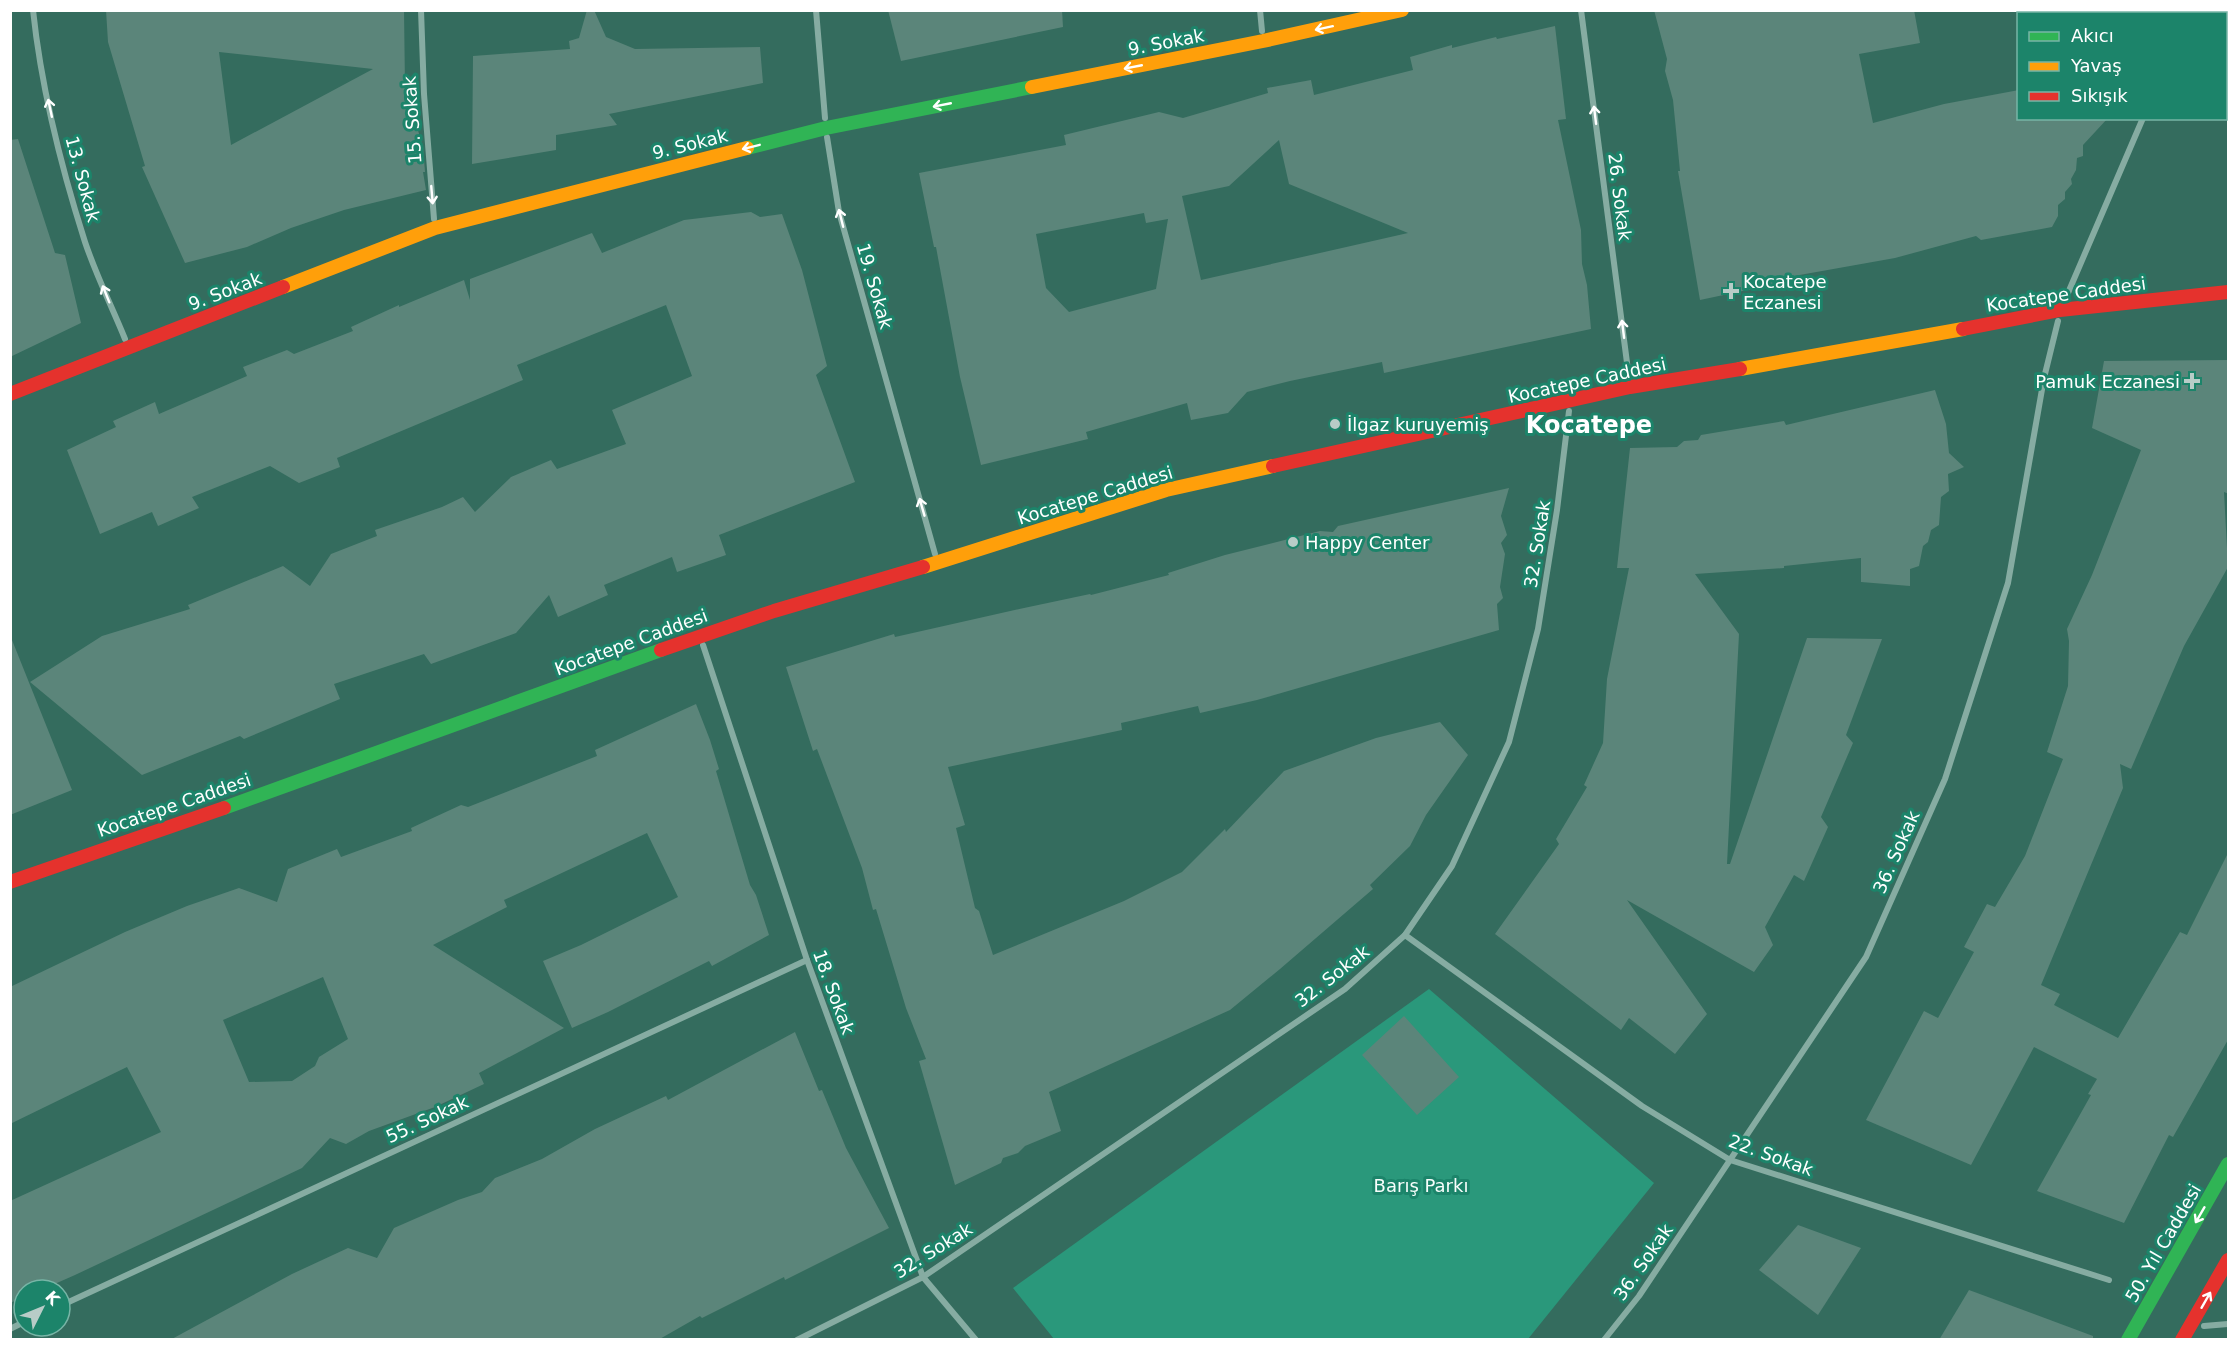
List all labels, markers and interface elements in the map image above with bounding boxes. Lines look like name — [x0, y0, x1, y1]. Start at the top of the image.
legend — [2017, 12, 2227, 120]
one-way arrow — [1315, 22, 1334, 34]
street label: 9. Sokak — [1126, 24, 1206, 60]
text: Akıcı — [2071, 25, 2114, 46]
text: Yavaş — [2070, 55, 2122, 76]
one-way arrow — [1124, 62, 1143, 73]
street label: 15. Sokak — [398, 75, 426, 165]
text: Sıkışık — [2071, 85, 2128, 106]
one-way arrow — [43, 98, 55, 117]
one-way arrow — [932, 100, 952, 111]
one-way arrow — [1589, 105, 1600, 125]
street label: 9. Sokak — [650, 124, 730, 163]
street label: 13. Sokak — [61, 134, 105, 225]
one-way arrow — [742, 141, 761, 153]
street label: 26. Sokak — [1604, 152, 1636, 243]
one-way arrow — [427, 184, 438, 204]
one-way arrow — [834, 209, 846, 228]
street label: 19. Sokak — [853, 241, 897, 332]
street label: 9. Sokak — [185, 267, 265, 315]
place label: Kocatepe Eczanesi — [1743, 271, 1826, 313]
street label: Kocatepe Caddesi — [1985, 272, 2147, 316]
marker: Kocatepe Eczanesi — [1724, 284, 1738, 298]
one-way arrow — [100, 285, 111, 304]
one-way arrow — [1617, 320, 1628, 339]
street label: Kocatepe Caddesi — [1506, 353, 1668, 407]
place label: Pamuk Eczanesi — [2035, 371, 2180, 392]
marker: Pamuk Eczanesi — [2185, 374, 2199, 388]
district label: Kocatepe — [1526, 411, 1652, 439]
place label: İlgaz kuruyemiş — [1347, 414, 1489, 435]
marker: İlgaz kuruyemiş — [1328, 417, 1342, 431]
street label: Kocatepe Caddesi — [1015, 461, 1175, 529]
one-way arrow — [915, 498, 927, 517]
street label: 32. Sokak — [1520, 498, 1554, 589]
place label: Happy Center — [1305, 532, 1430, 553]
marker: Happy Center — [1286, 535, 1300, 549]
street label: Kocatepe Caddesi — [552, 605, 710, 679]
street label: Kocatepe Caddesi — [94, 769, 254, 841]
street label: 36. Sokak — [1868, 807, 1924, 897]
street label: 32. Sokak — [1291, 940, 1374, 1011]
street label: 18. Sokak — [809, 947, 859, 1038]
street label: 55. Sokak — [383, 1091, 472, 1147]
street label: 22. Sokak — [1726, 1130, 1817, 1180]
park label: Barış Parkı — [1374, 1175, 1468, 1196]
street label: 50. Yıl Caddesi — [2121, 1180, 2205, 1306]
one-way arrow — [2193, 1206, 2205, 1223]
street label: 32. Sokak — [890, 1217, 977, 1282]
street label: 36. Sokak — [1609, 1219, 1677, 1304]
north arrow — [12, 1278, 72, 1338]
text: K — [41, 1287, 64, 1310]
one-way arrow — [2201, 1292, 2212, 1310]

